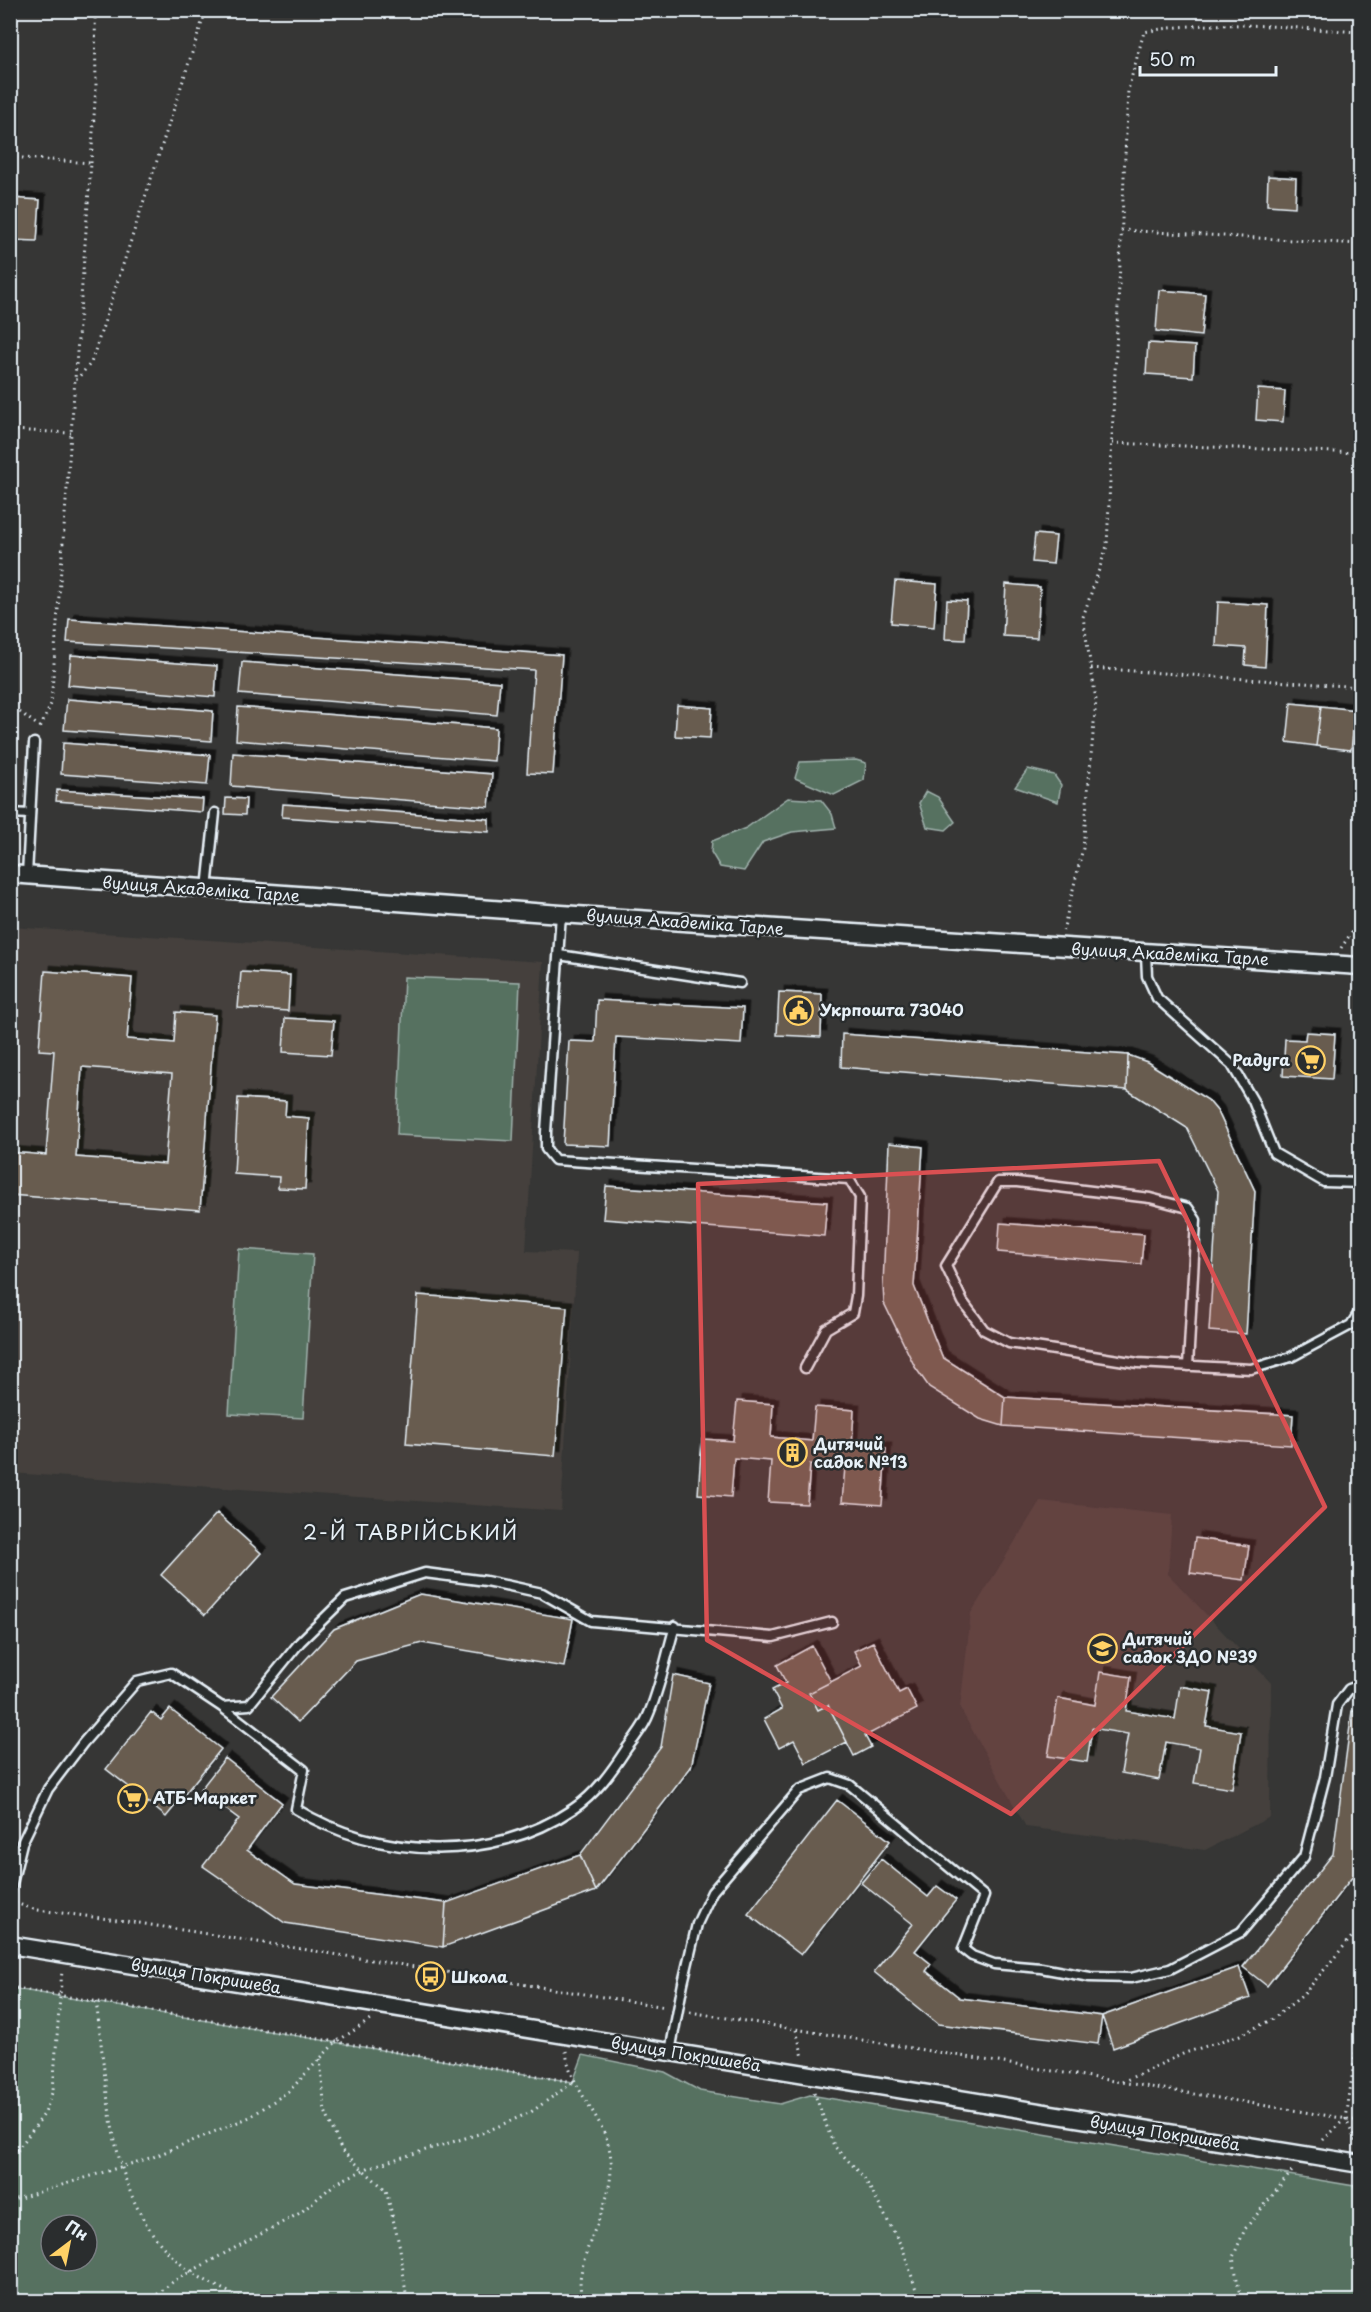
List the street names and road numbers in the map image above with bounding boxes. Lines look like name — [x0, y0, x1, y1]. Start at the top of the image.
street label: вулиця Академіка Тарле — [102, 869, 301, 907]
street label: вулиця Академіка Тарле — [586, 902, 785, 940]
street label: вулиця Академіка Тарле — [1071, 936, 1270, 970]
street label: вулиця Покришева — [129, 1951, 283, 1999]
street label: вулиця Покришева — [609, 2029, 763, 2077]
street label: вулиця Покришева — [1088, 2108, 1242, 2156]

